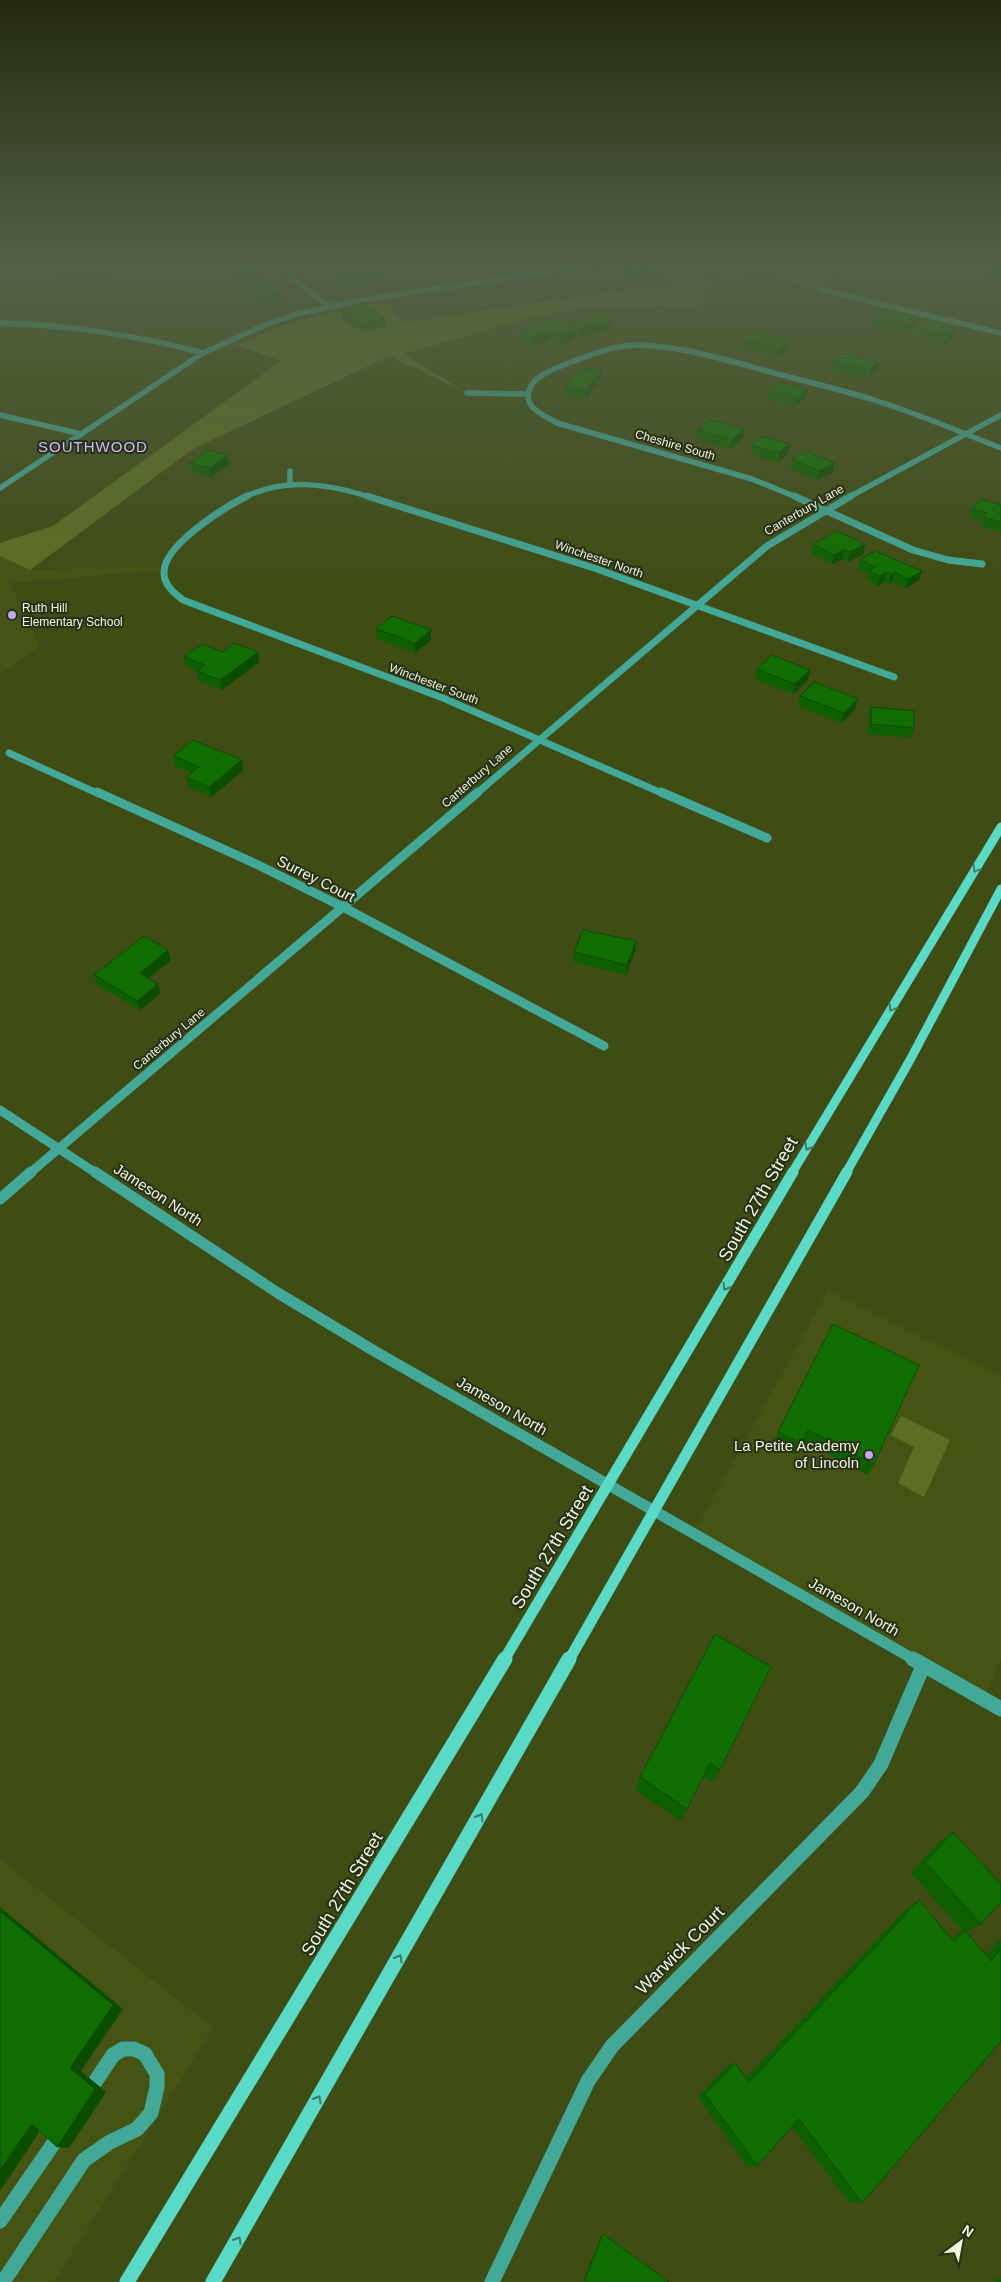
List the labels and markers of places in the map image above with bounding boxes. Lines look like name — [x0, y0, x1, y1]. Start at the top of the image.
place label: Ruth Hill Elementary School — [22, 601, 123, 629]
marker: Ruth Hill Elementary School — [6, 609, 18, 621]
place label: La Petite Academy of Lincoln — [734, 1437, 859, 1471]
marker: La Petite Academy of Lincoln — [863, 1449, 875, 1461]

